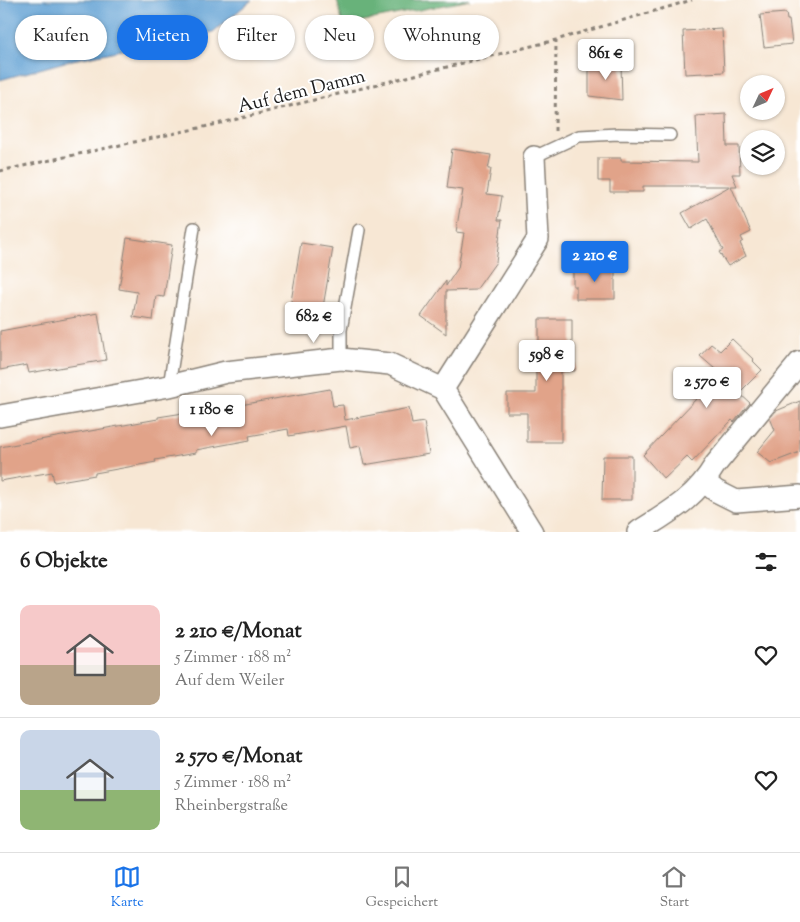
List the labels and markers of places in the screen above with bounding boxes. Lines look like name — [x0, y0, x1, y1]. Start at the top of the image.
pin: 861 € — [571, 38, 641, 81]
pin: 2 210 € — [549, 240, 641, 283]
pin: 682 € — [279, 302, 349, 344]
pin: 598 € — [512, 340, 582, 382]
pin: 2 570 € — [661, 366, 753, 409]
pin: 1 180 € — [166, 394, 258, 437]

